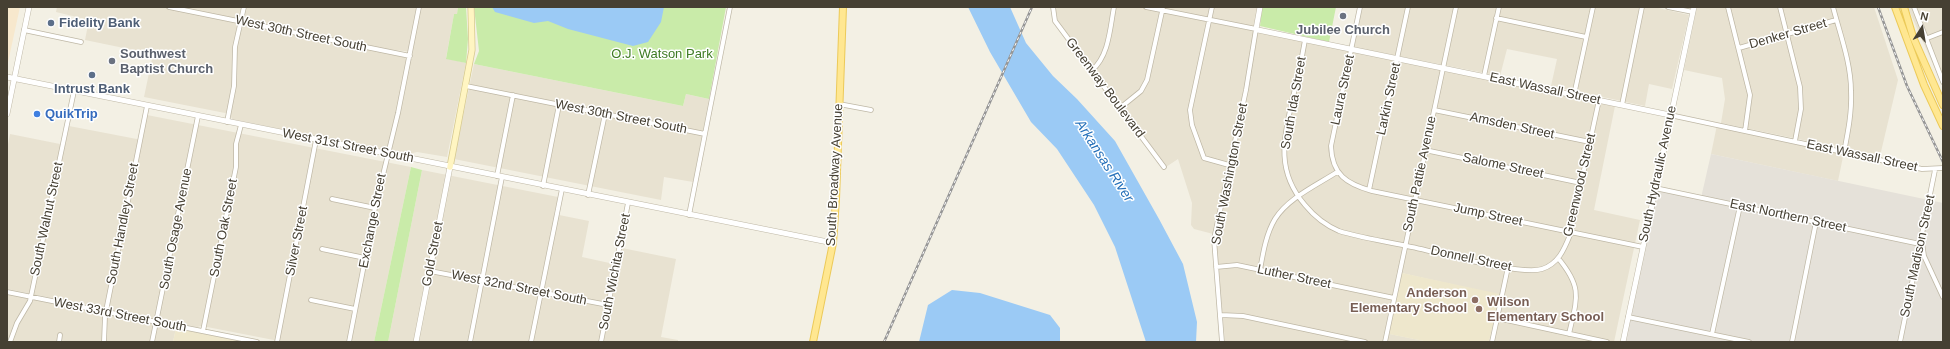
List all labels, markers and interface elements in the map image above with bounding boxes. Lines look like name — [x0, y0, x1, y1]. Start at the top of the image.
north arrow — [1902, 8, 1942, 48]
text: N — [1919, 10, 1930, 23]
marker: Jubilee Church — [1338, 11, 1348, 21]
street label: West 30th Street South — [234, 12, 368, 56]
place label: Fidelity Bank — [59, 15, 140, 31]
street label: Denker Street — [1747, 15, 1829, 53]
marker: Fidelity Bank — [46, 18, 56, 28]
place label: Jubilee Church — [1296, 22, 1390, 38]
street label: Greenway Boulevard — [1062, 35, 1148, 141]
place label: Southwest Baptist Church — [120, 46, 213, 77]
park label: O.J. Watson Park — [611, 46, 713, 62]
street label: Laura Street — [1328, 53, 1358, 127]
street label: South Ida Street — [1278, 55, 1310, 151]
marker: Southwest Baptist Church — [107, 56, 117, 66]
street label: Larkin Street — [1374, 61, 1404, 137]
marker: Intrust Bank — [87, 70, 97, 80]
street label: East Wassall Street — [1488, 70, 1602, 108]
place label: Intrust Bank — [54, 81, 130, 97]
street label: West 30th Street South — [554, 97, 688, 137]
street label: South Washington Street — [1209, 102, 1251, 246]
street label: South Broadway Avenue — [823, 103, 847, 247]
street label: South Hydraulic Avenue — [1636, 104, 1680, 244]
place label: QuikTrip — [45, 106, 98, 122]
marker: QuikTrip — [32, 109, 42, 119]
street label: Amsden Street — [1468, 109, 1556, 143]
street label: South Pattie Avenue — [1400, 115, 1440, 233]
water label: Arkansas River — [1071, 117, 1137, 205]
street label: West 31st Street South — [281, 126, 415, 166]
street label: Greenwood Street — [1561, 132, 1599, 238]
street label: East Wassall Street — [1805, 137, 1919, 175]
street label: Salome Street — [1461, 150, 1545, 182]
street label: South Walnut Street — [27, 161, 67, 277]
street label: South Handley Street — [104, 162, 142, 286]
street label: South Osage Avenue — [157, 167, 195, 291]
street label: Exchange Street — [356, 172, 390, 270]
street label: South Oak Street — [207, 178, 241, 278]
street label: South Madison Street — [1897, 193, 1939, 319]
street label: East Northern Street — [1728, 196, 1848, 236]
street label: Jump Street — [1452, 200, 1524, 230]
street label: Silver Street — [283, 205, 311, 277]
street label: South Wichita Street — [596, 212, 634, 332]
street label: Gold Street — [419, 220, 447, 288]
street label: Donnell Street — [1429, 243, 1513, 275]
street label: Luther Street — [1256, 262, 1332, 292]
street label: West 32nd Street South — [450, 267, 588, 309]
place label: Anderson Elementary School — [1350, 285, 1467, 316]
street label: West 33rd Street South — [52, 294, 188, 336]
place label: Wilson Elementary School — [1487, 294, 1604, 325]
marker: Anderson Elementary School — [1470, 295, 1480, 305]
marker: Wilson Elementary School — [1474, 304, 1484, 314]

